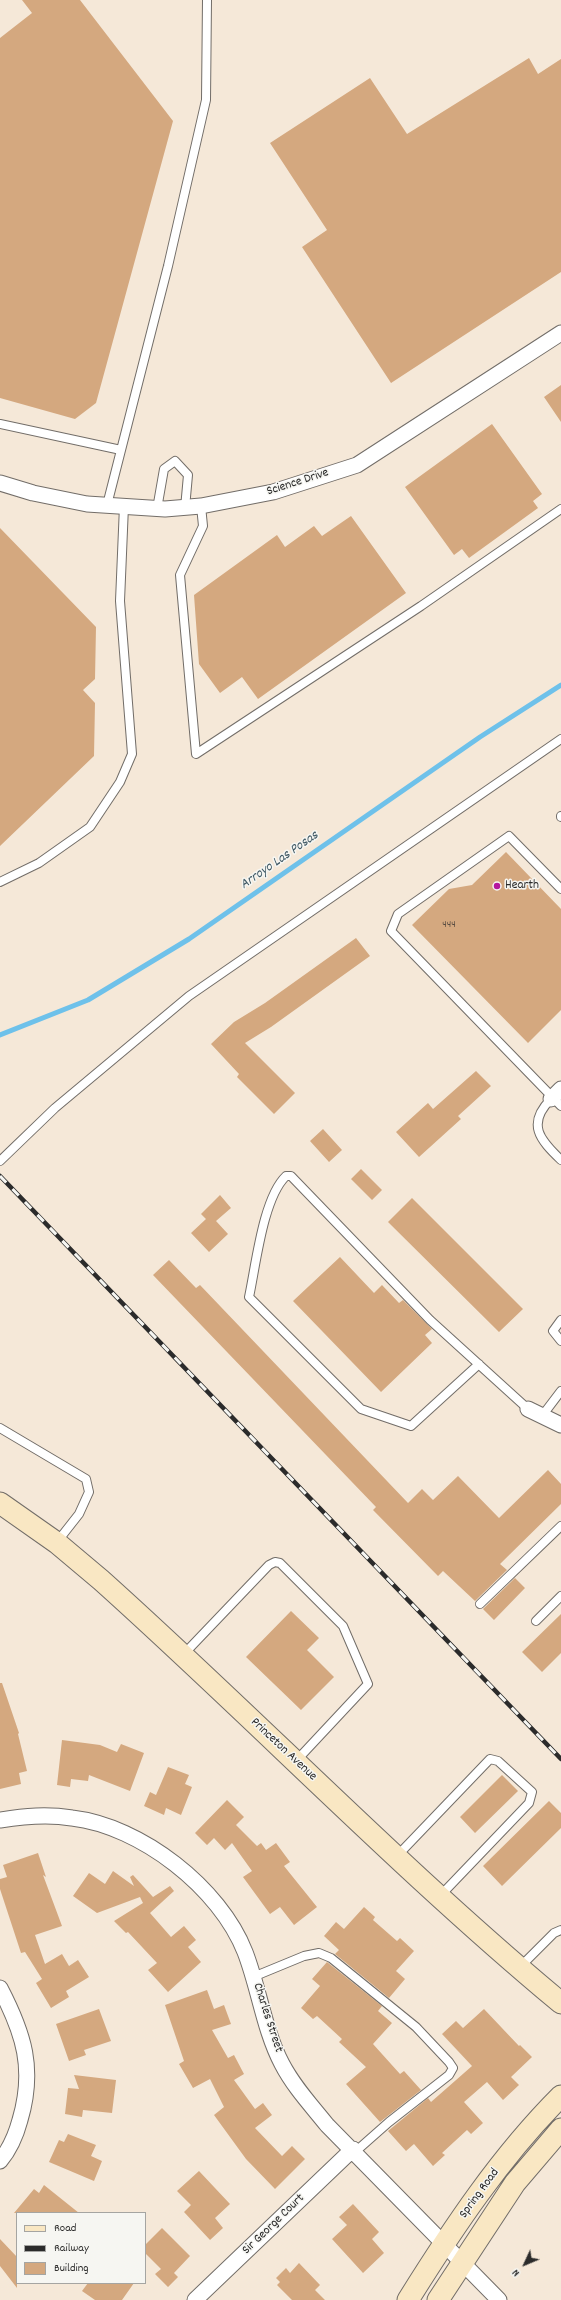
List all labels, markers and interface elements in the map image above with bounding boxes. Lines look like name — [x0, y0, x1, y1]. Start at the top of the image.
street label: Science Drive — [265, 466, 331, 500]
water label: Arroyo Las Posas — [238, 828, 322, 894]
place label: Hearth — [505, 878, 539, 894]
marker: Hearth — [492, 881, 502, 891]
house number: 444 — [442, 918, 456, 932]
street label: Princeton Avenue — [247, 1715, 319, 1785]
street label: Charles Street — [248, 1981, 286, 2055]
street label: Spring Road — [457, 2166, 503, 2222]
street label: Sir George Court — [240, 2191, 308, 2259]
legend — [16, 2212, 146, 2284]
text: Road — [54, 2220, 76, 2237]
text: Railway — [54, 2240, 89, 2257]
north arrow — [505, 2244, 545, 2284]
text: Building — [54, 2260, 89, 2277]
text: N — [509, 2265, 524, 2280]

